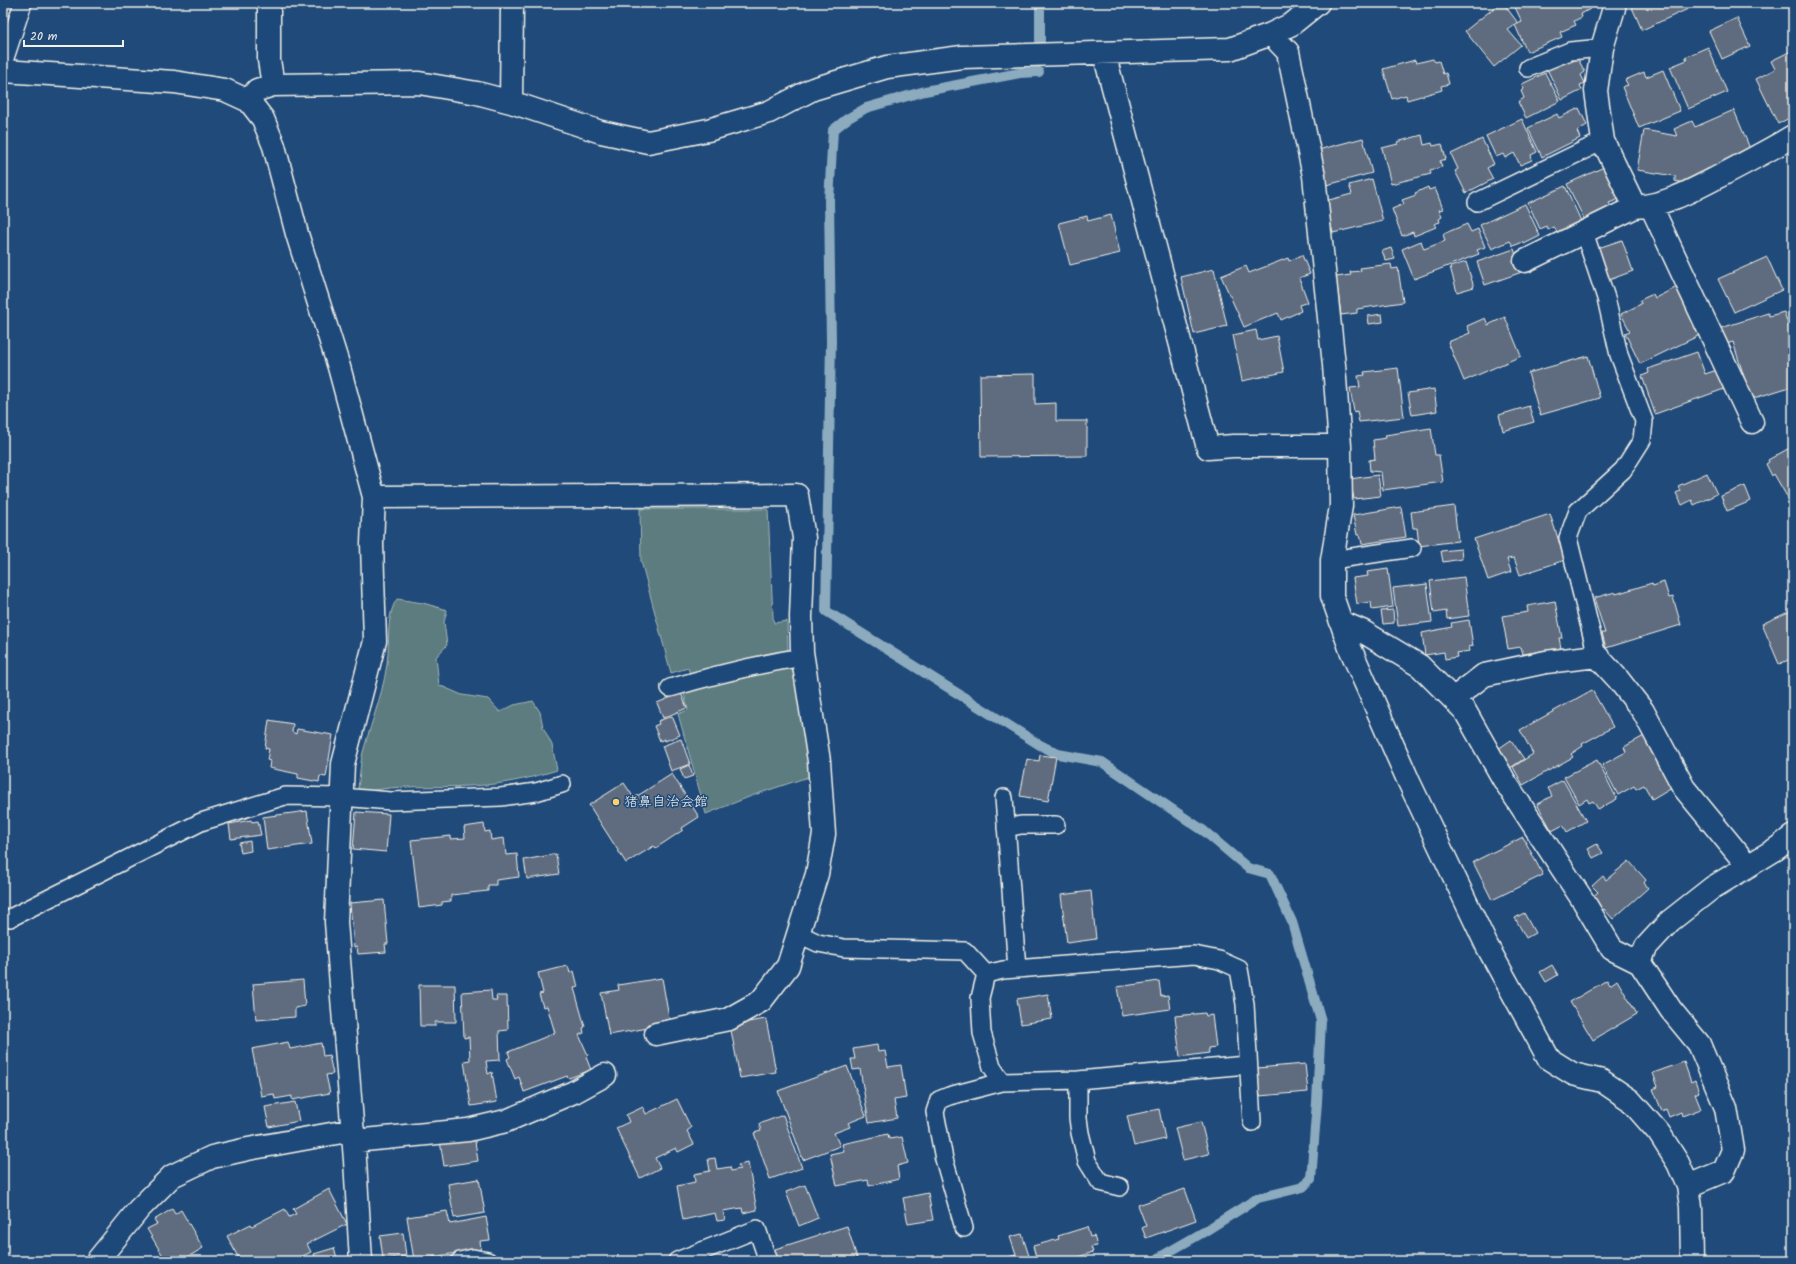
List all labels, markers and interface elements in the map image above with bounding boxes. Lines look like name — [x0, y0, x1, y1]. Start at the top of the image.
scale bar — [24, 22, 123, 48]
text: 20 m — [30, 27, 58, 46]
place label: 猪鼻自治会館 — [624, 791, 708, 813]
marker: 猪鼻自治会館 — [611, 797, 621, 807]

